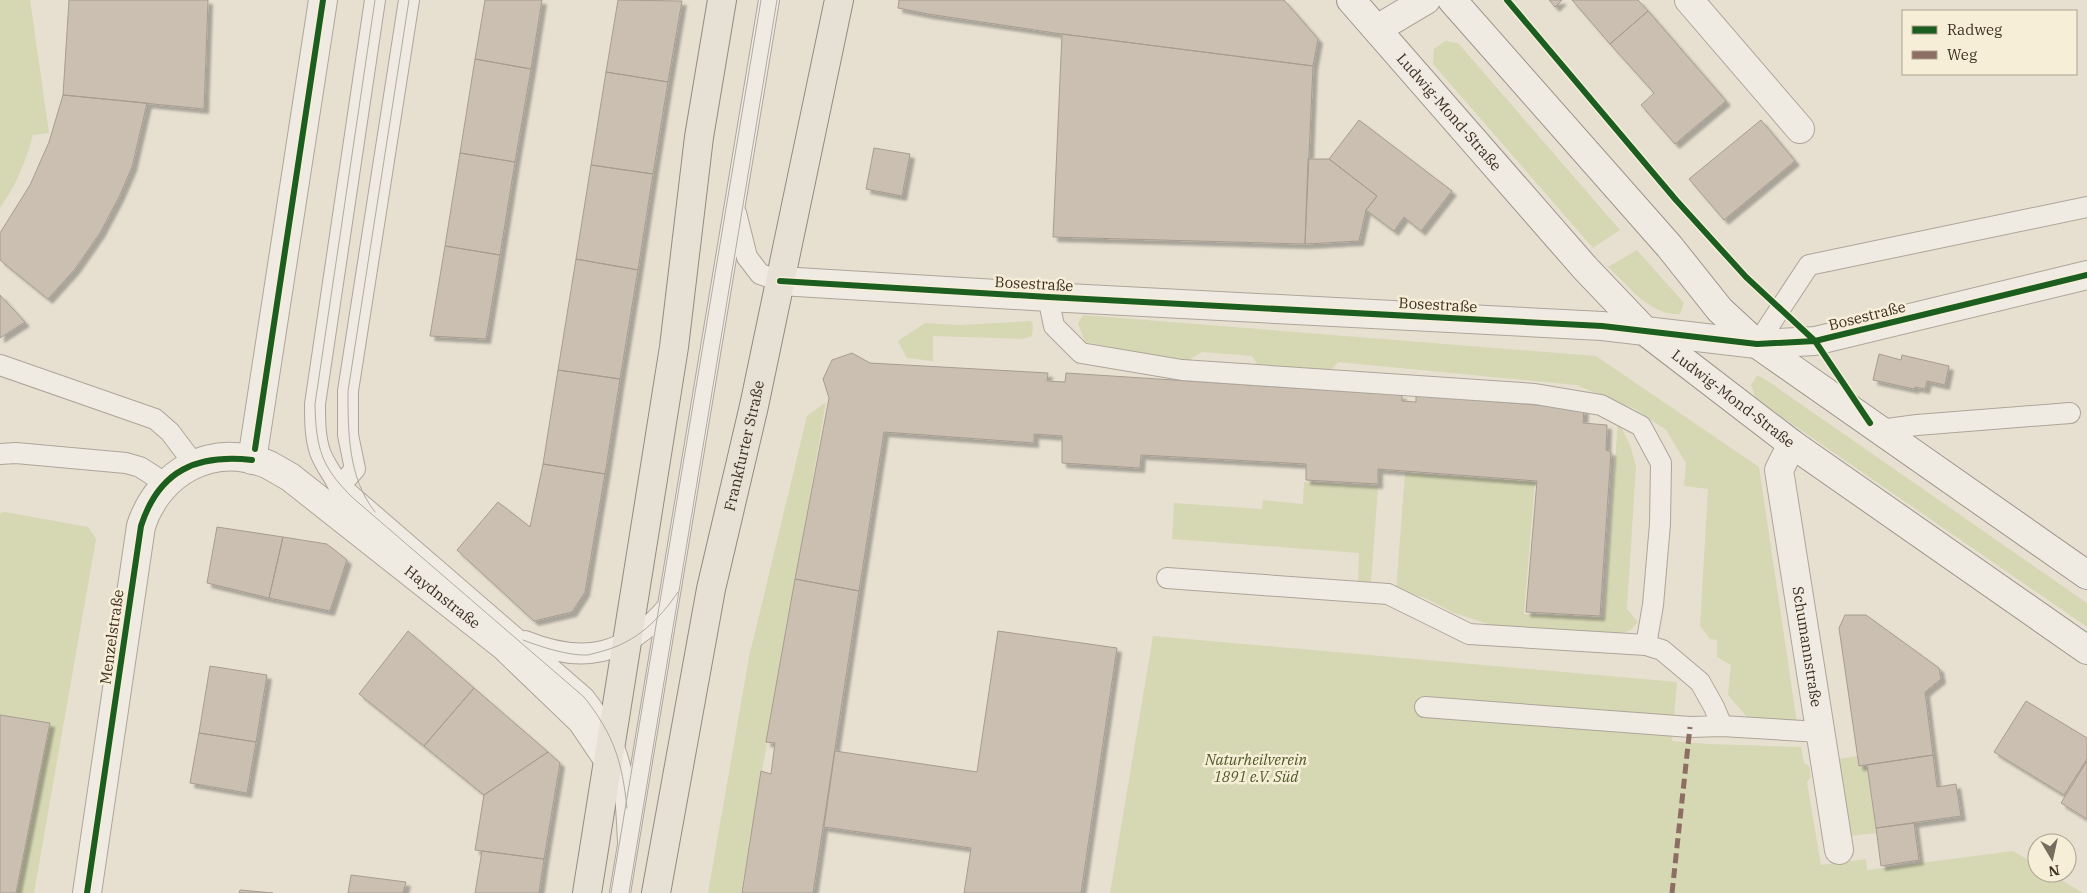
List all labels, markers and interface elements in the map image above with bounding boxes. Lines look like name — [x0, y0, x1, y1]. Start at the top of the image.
legend — [1902, 10, 2077, 75]
text: Radweg — [1947, 20, 2002, 39]
text: Weg — [1947, 45, 1977, 64]
street label: Ludwig-Mond-Straße — [1393, 49, 1506, 175]
street label: Bosestraße — [994, 272, 1074, 295]
street label: Bosestraße — [1398, 293, 1478, 316]
street label: Bosestraße — [1826, 297, 1907, 334]
street label: Ludwig-Mond-Straße — [1668, 345, 1799, 452]
street label: Frankfurter Straße — [720, 379, 768, 513]
street label: Haydnstraße — [401, 561, 484, 633]
street label: Schumannstraße — [1789, 585, 1826, 708]
street label: Menzelstraße — [95, 588, 128, 686]
park label: Naturheilverein 1891 e.V. Süd — [1204, 750, 1308, 786]
north arrow — [2027, 833, 2077, 883]
text: N — [2047, 861, 2061, 881]

